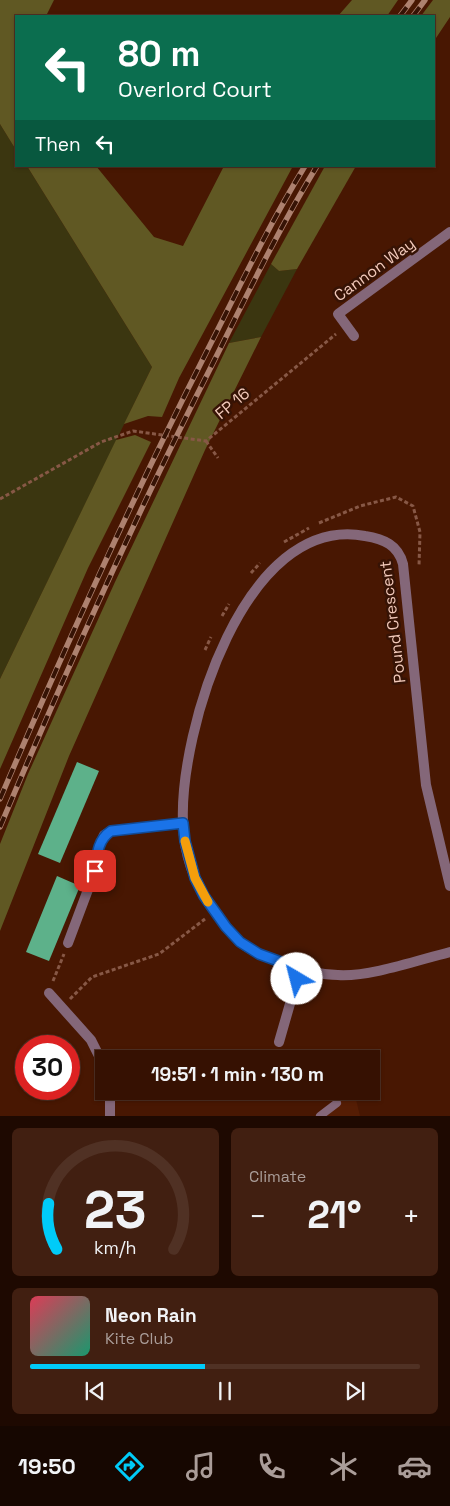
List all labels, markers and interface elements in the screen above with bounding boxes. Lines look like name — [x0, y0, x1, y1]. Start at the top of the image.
text: 80 m — [118, 32, 200, 76]
icon: left — [35, 35, 100, 100]
text: Overlord Court — [118, 75, 272, 103]
icon: left — [91, 130, 119, 158]
text: Then — [35, 132, 81, 157]
street label: Cannon Way — [330, 233, 419, 306]
street label: FP 16 — [211, 383, 254, 424]
street label: Pound Crescent — [375, 560, 410, 684]
pin — [74, 850, 116, 892]
icon: arrive — [81, 857, 109, 885]
position arrow — [270, 952, 322, 1004]
speed limit sign: 30 — [15, 1035, 80, 1100]
text: 19:51 · 1 min · 130 m — [151, 1062, 324, 1087]
text: Climate — [249, 1166, 306, 1187]
text: 23 — [84, 1177, 147, 1243]
text: 21° — [307, 1191, 362, 1239]
text: − — [249, 1198, 266, 1234]
text: + — [403, 1198, 420, 1234]
text: km/h — [94, 1236, 137, 1259]
text: Neon Rain — [105, 1303, 197, 1328]
text: Kite Club — [105, 1328, 174, 1349]
icon: previous — [81, 1377, 109, 1405]
icon: pause — [211, 1377, 239, 1405]
icon: next — [341, 1377, 369, 1405]
icon: directions — [112, 1449, 147, 1484]
icon: music — [183, 1449, 218, 1484]
icon: phone — [254, 1449, 289, 1484]
icon: climate — [326, 1449, 361, 1484]
icon: car — [397, 1449, 432, 1484]
text: 19:50 — [18, 1452, 76, 1480]

